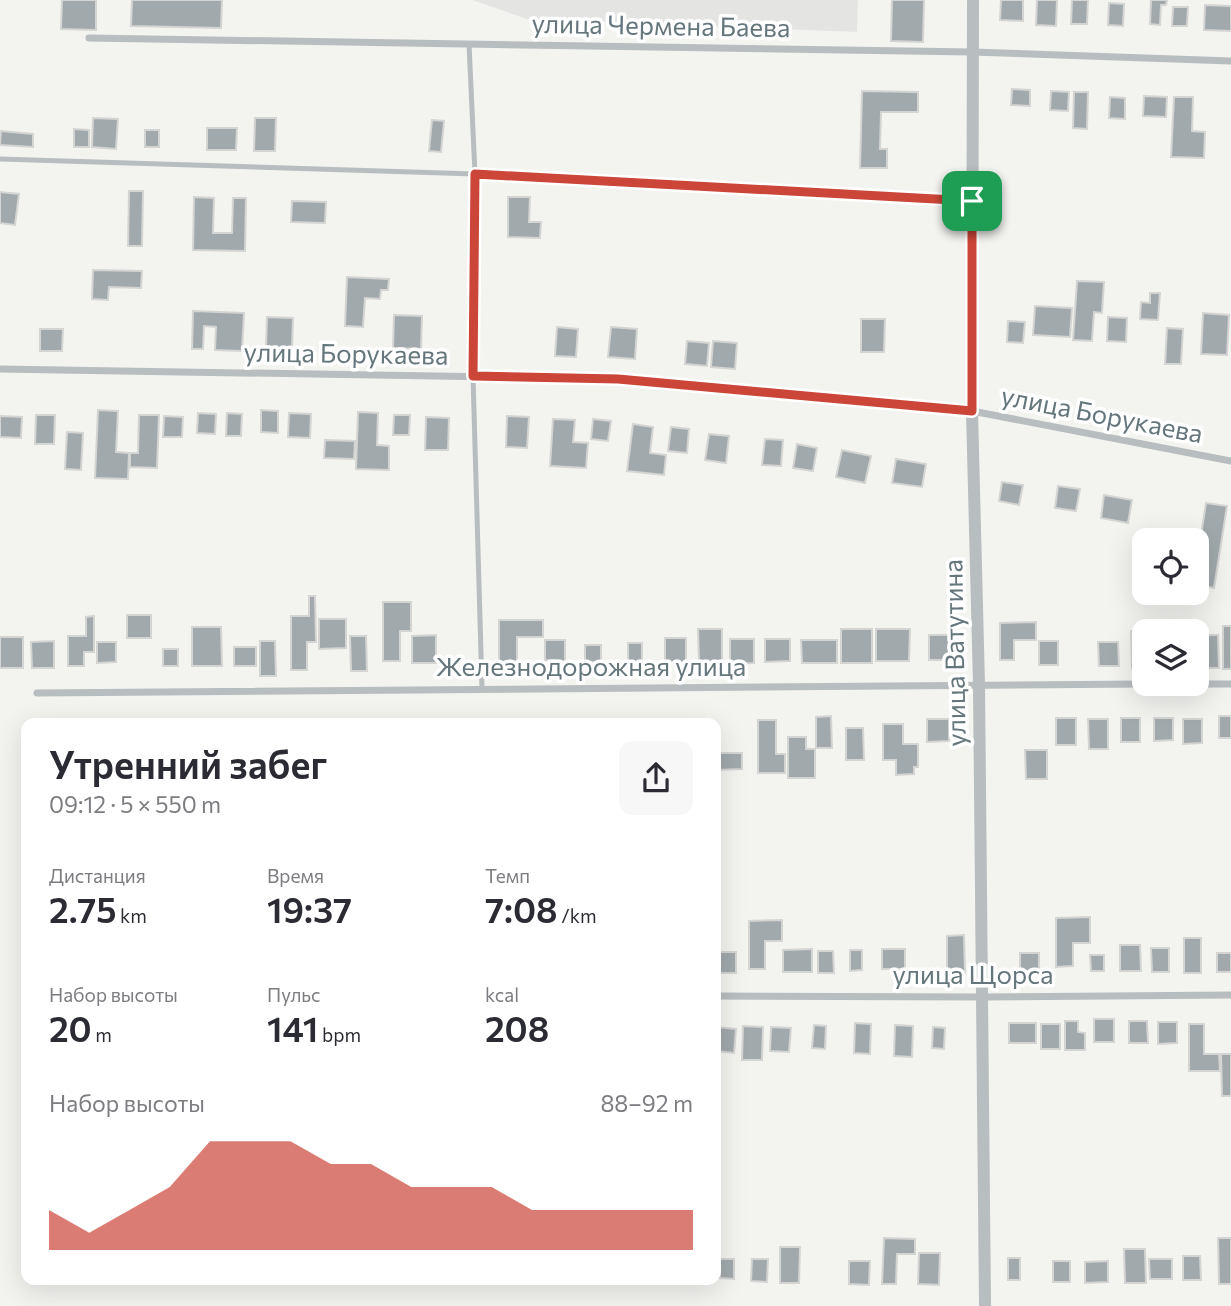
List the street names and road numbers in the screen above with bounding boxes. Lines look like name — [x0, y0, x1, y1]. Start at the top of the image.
street label: улица Чермена Баева — [531, 7, 791, 42]
street label: улица Борукаева — [243, 335, 449, 370]
street label: улица Борукаева — [999, 379, 1206, 448]
street label: улица Ватутина — [936, 559, 971, 747]
street label: Железнодорожная улица — [436, 650, 746, 681]
street label: улица Щорса — [892, 958, 1054, 989]

